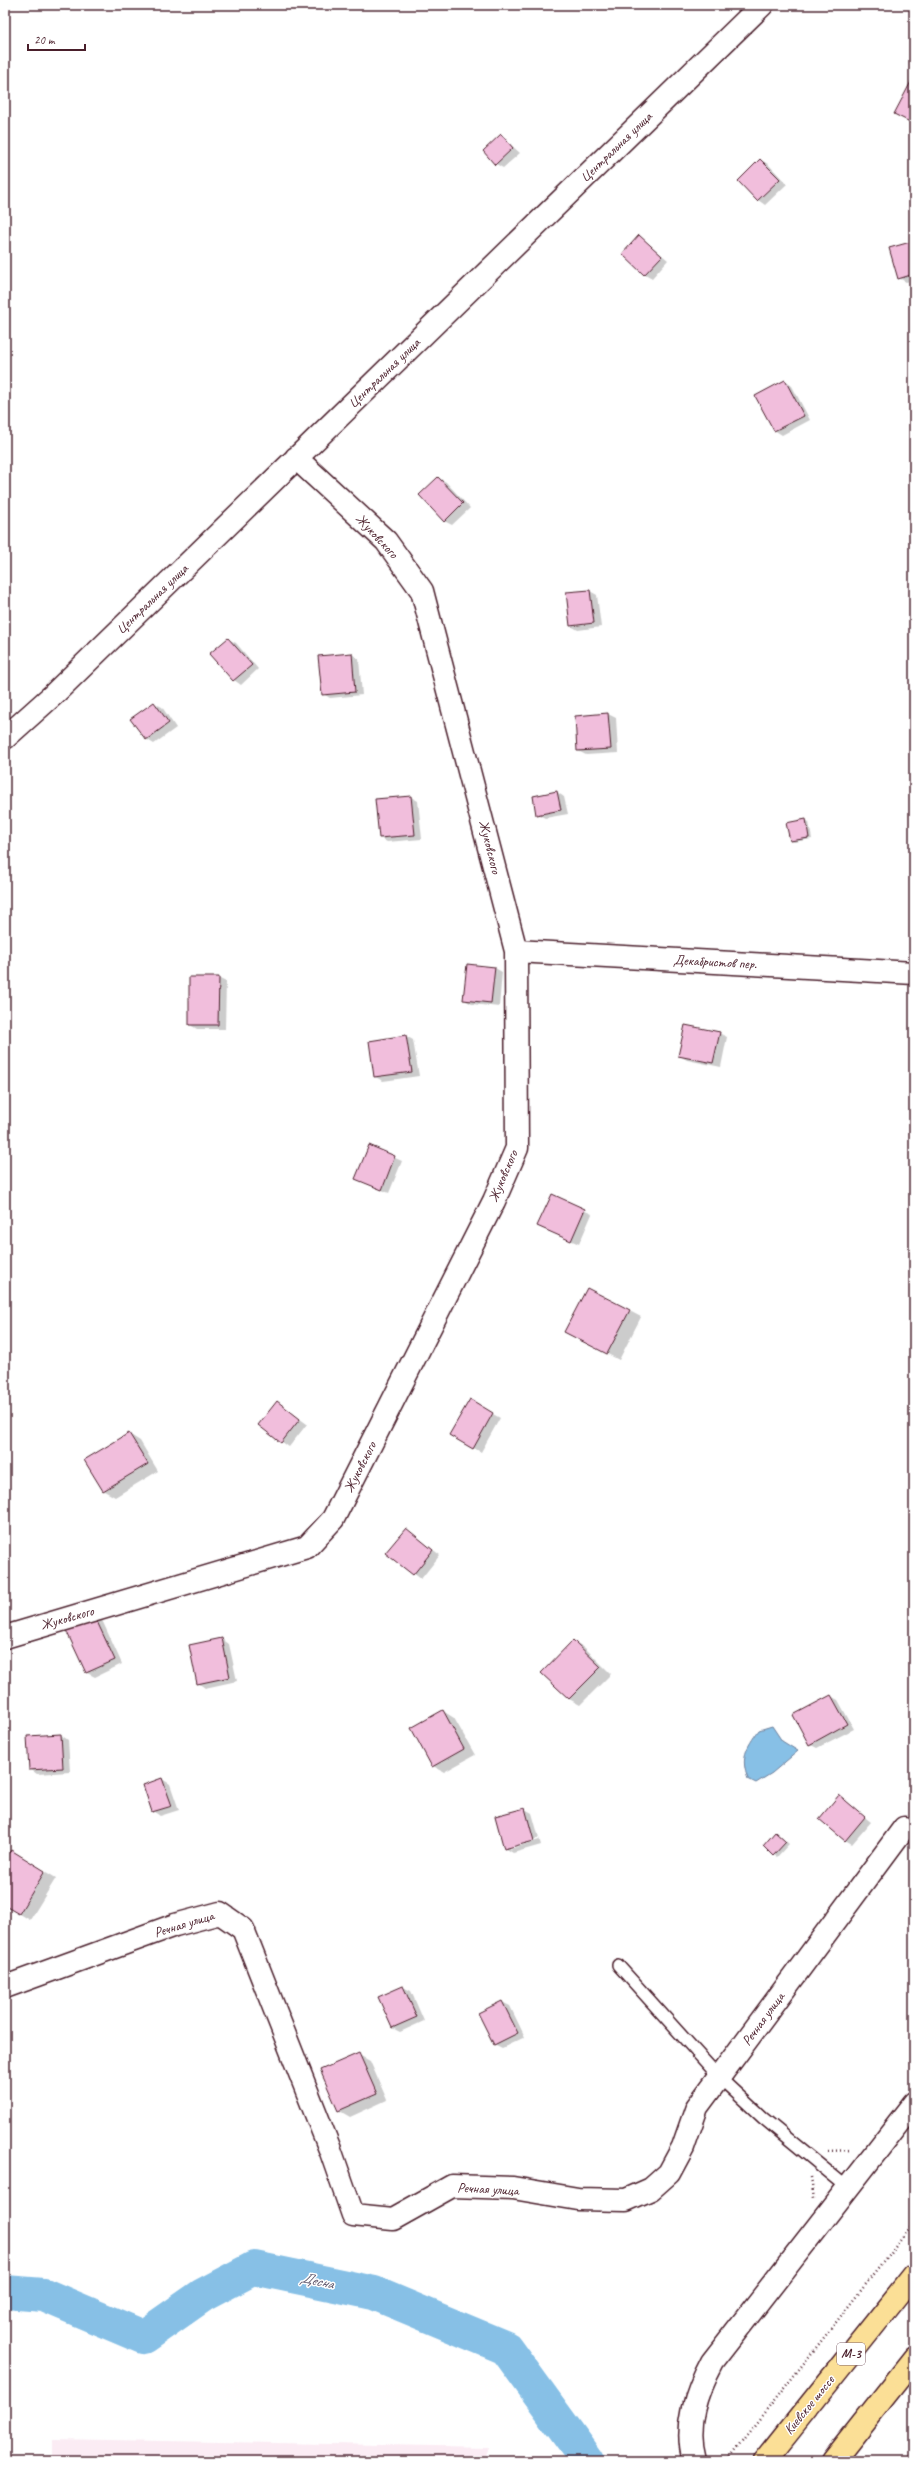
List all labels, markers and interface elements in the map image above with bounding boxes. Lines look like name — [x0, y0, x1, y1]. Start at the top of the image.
scale bar — [28, 26, 85, 52]
text: 20 m — [34, 32, 56, 48]
street label: Центральная улица — [576, 108, 656, 186]
street label: Центральная улица — [344, 334, 424, 412]
street label: Жуковского — [352, 510, 403, 563]
street label: Центральная улица — [112, 560, 192, 638]
street label: Жуковского — [475, 818, 505, 877]
street label: Декабристов пер. — [673, 951, 757, 973]
street label: Жуковского — [484, 1147, 522, 1204]
street label: Жуковского — [340, 1438, 380, 1495]
street label: Жуковского — [38, 1602, 97, 1634]
street label: Речная улица — [152, 1906, 217, 1941]
street label: Речная улица — [738, 1988, 789, 2049]
street label: Речная улица — [457, 2179, 521, 2199]
water label: Десна — [298, 2268, 337, 2294]
road number: М-3 — [837, 2343, 865, 2365]
street label: Киевское шоссе — [780, 2371, 839, 2438]

